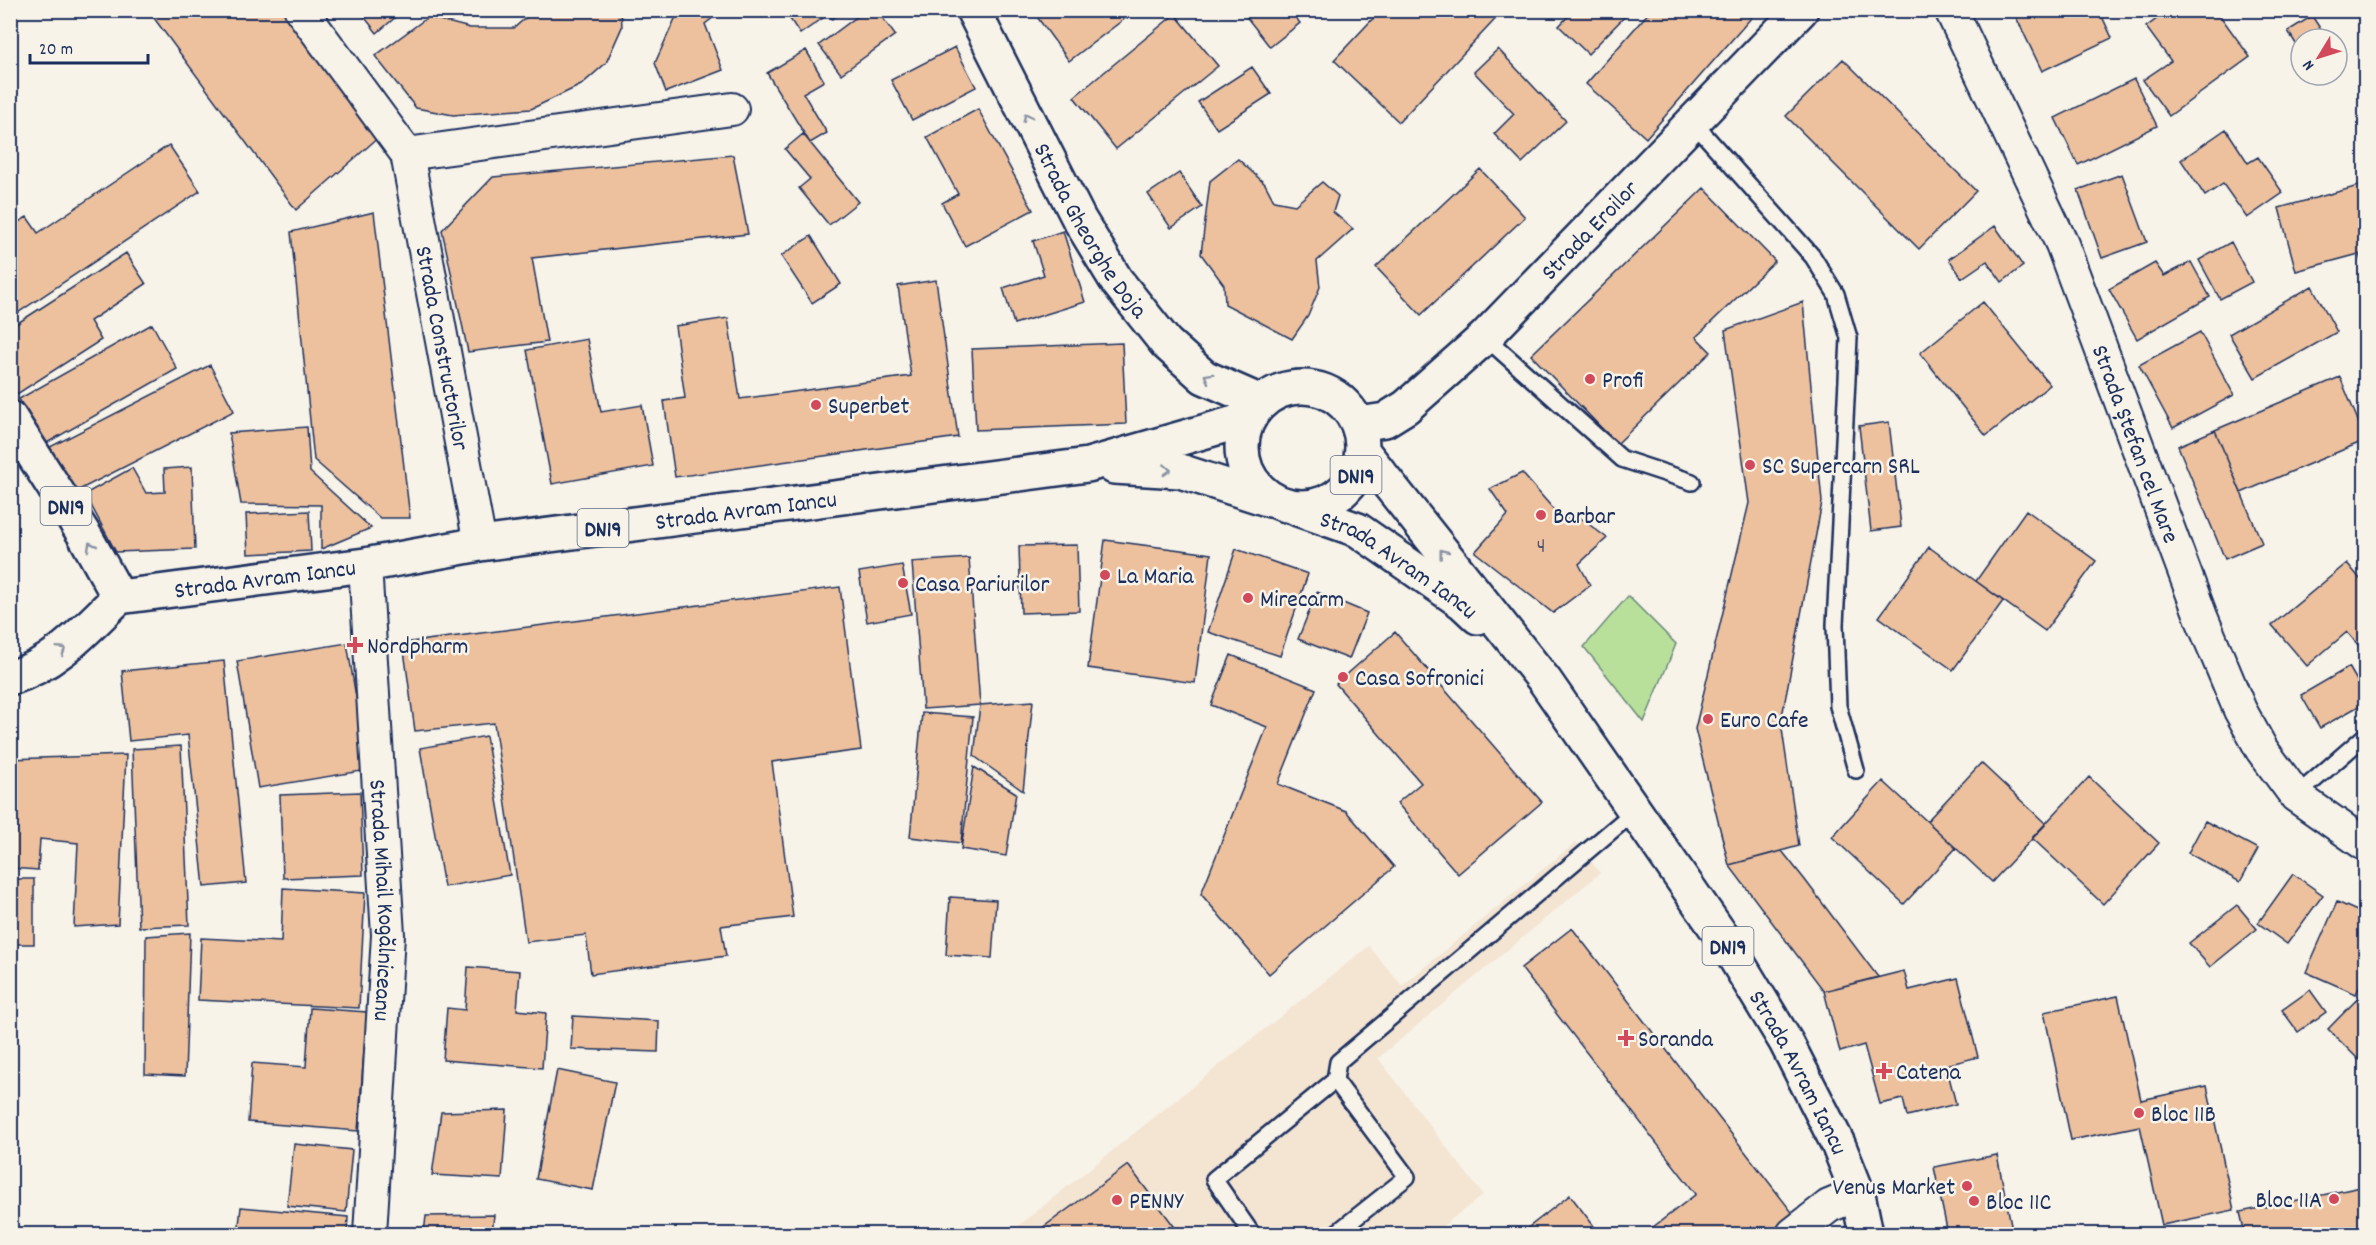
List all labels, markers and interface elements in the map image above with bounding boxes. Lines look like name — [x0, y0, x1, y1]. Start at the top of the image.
scale bar — [30, 27, 148, 65]
north arrow — [2289, 27, 2349, 87]
text: 20 m — [39, 38, 73, 63]
text: N — [2298, 54, 2321, 75]
one-way arrow — [1023, 113, 1034, 123]
street label: Strada Gheorghe Doja — [1023, 138, 1155, 327]
street label: Strada Eroilor — [1534, 174, 1648, 289]
street label: Strada Constructorilor — [405, 243, 476, 454]
street label: Strada Ștefan cel Mare — [2081, 341, 2186, 549]
place label: Profi — [1602, 365, 1644, 399]
marker: Profi — [1583, 372, 1597, 386]
one-way arrow — [1204, 373, 1214, 385]
place label: Superbet — [828, 391, 909, 425]
marker: Superbet — [809, 398, 823, 412]
place label: SC Supercarn SRL — [1762, 451, 1920, 485]
road number: DN19 — [1330, 456, 1382, 494]
marker: SC Supercarn SRL — [1743, 458, 1757, 472]
one-way arrow — [1163, 463, 1172, 476]
street label: Strada Avram Iancu — [653, 484, 839, 541]
road number: DN19 — [40, 487, 92, 525]
place label: Barbar — [1553, 501, 1615, 535]
street label: Strada Avram Iancu — [1315, 504, 1484, 628]
marker: Barbar — [1534, 508, 1548, 522]
road number: DN19 — [578, 509, 628, 547]
house number: 4 — [1537, 533, 1545, 563]
one-way arrow — [87, 542, 98, 552]
one-way arrow — [1439, 549, 1450, 560]
street label: Strada Avram Iancu — [172, 552, 358, 610]
place label: La Maria — [1117, 561, 1194, 595]
marker: La Maria — [1098, 568, 1112, 582]
place label: Casa Pariurilor — [915, 569, 1049, 603]
marker: Casa Pariurilor — [896, 576, 910, 590]
place label: Mirecarm — [1260, 584, 1344, 618]
marker: Mirecarm — [1241, 591, 1255, 605]
place label: Nordpharm — [367, 631, 468, 665]
marker: Nordpharm — [348, 638, 362, 652]
one-way arrow — [56, 646, 66, 658]
place label: Casa Sofronici — [1355, 663, 1484, 697]
marker: Casa Sofronici — [1336, 670, 1350, 684]
place label: Euro Cafe — [1720, 705, 1808, 739]
marker: Euro Cafe — [1701, 712, 1715, 726]
street label: Strada Mihail Kogălniceanu — [358, 778, 402, 1022]
road number: DN19 — [1702, 927, 1754, 965]
street label: Strada Avram Iancu — [1738, 985, 1855, 1160]
place label: Soranda — [1638, 1024, 1714, 1058]
marker: Soranda — [1619, 1031, 1633, 1045]
place label: Catena — [1896, 1057, 1962, 1091]
marker: Catena — [1877, 1064, 1891, 1078]
place label: Bloc 11B — [2151, 1099, 2216, 1133]
marker: Bloc 11B — [2132, 1106, 2146, 1120]
place label: Venus Market — [1832, 1172, 1955, 1206]
marker: Venus Market — [1960, 1179, 1974, 1193]
place label: Bloc 11A — [2255, 1185, 2322, 1219]
place label: PENNY — [1129, 1186, 1185, 1220]
place label: Bloc 11C — [1986, 1187, 2051, 1221]
marker: Bloc 11A — [2327, 1192, 2341, 1206]
marker: PENNY — [1110, 1193, 1124, 1207]
marker: Bloc 11C — [1967, 1194, 1981, 1208]

